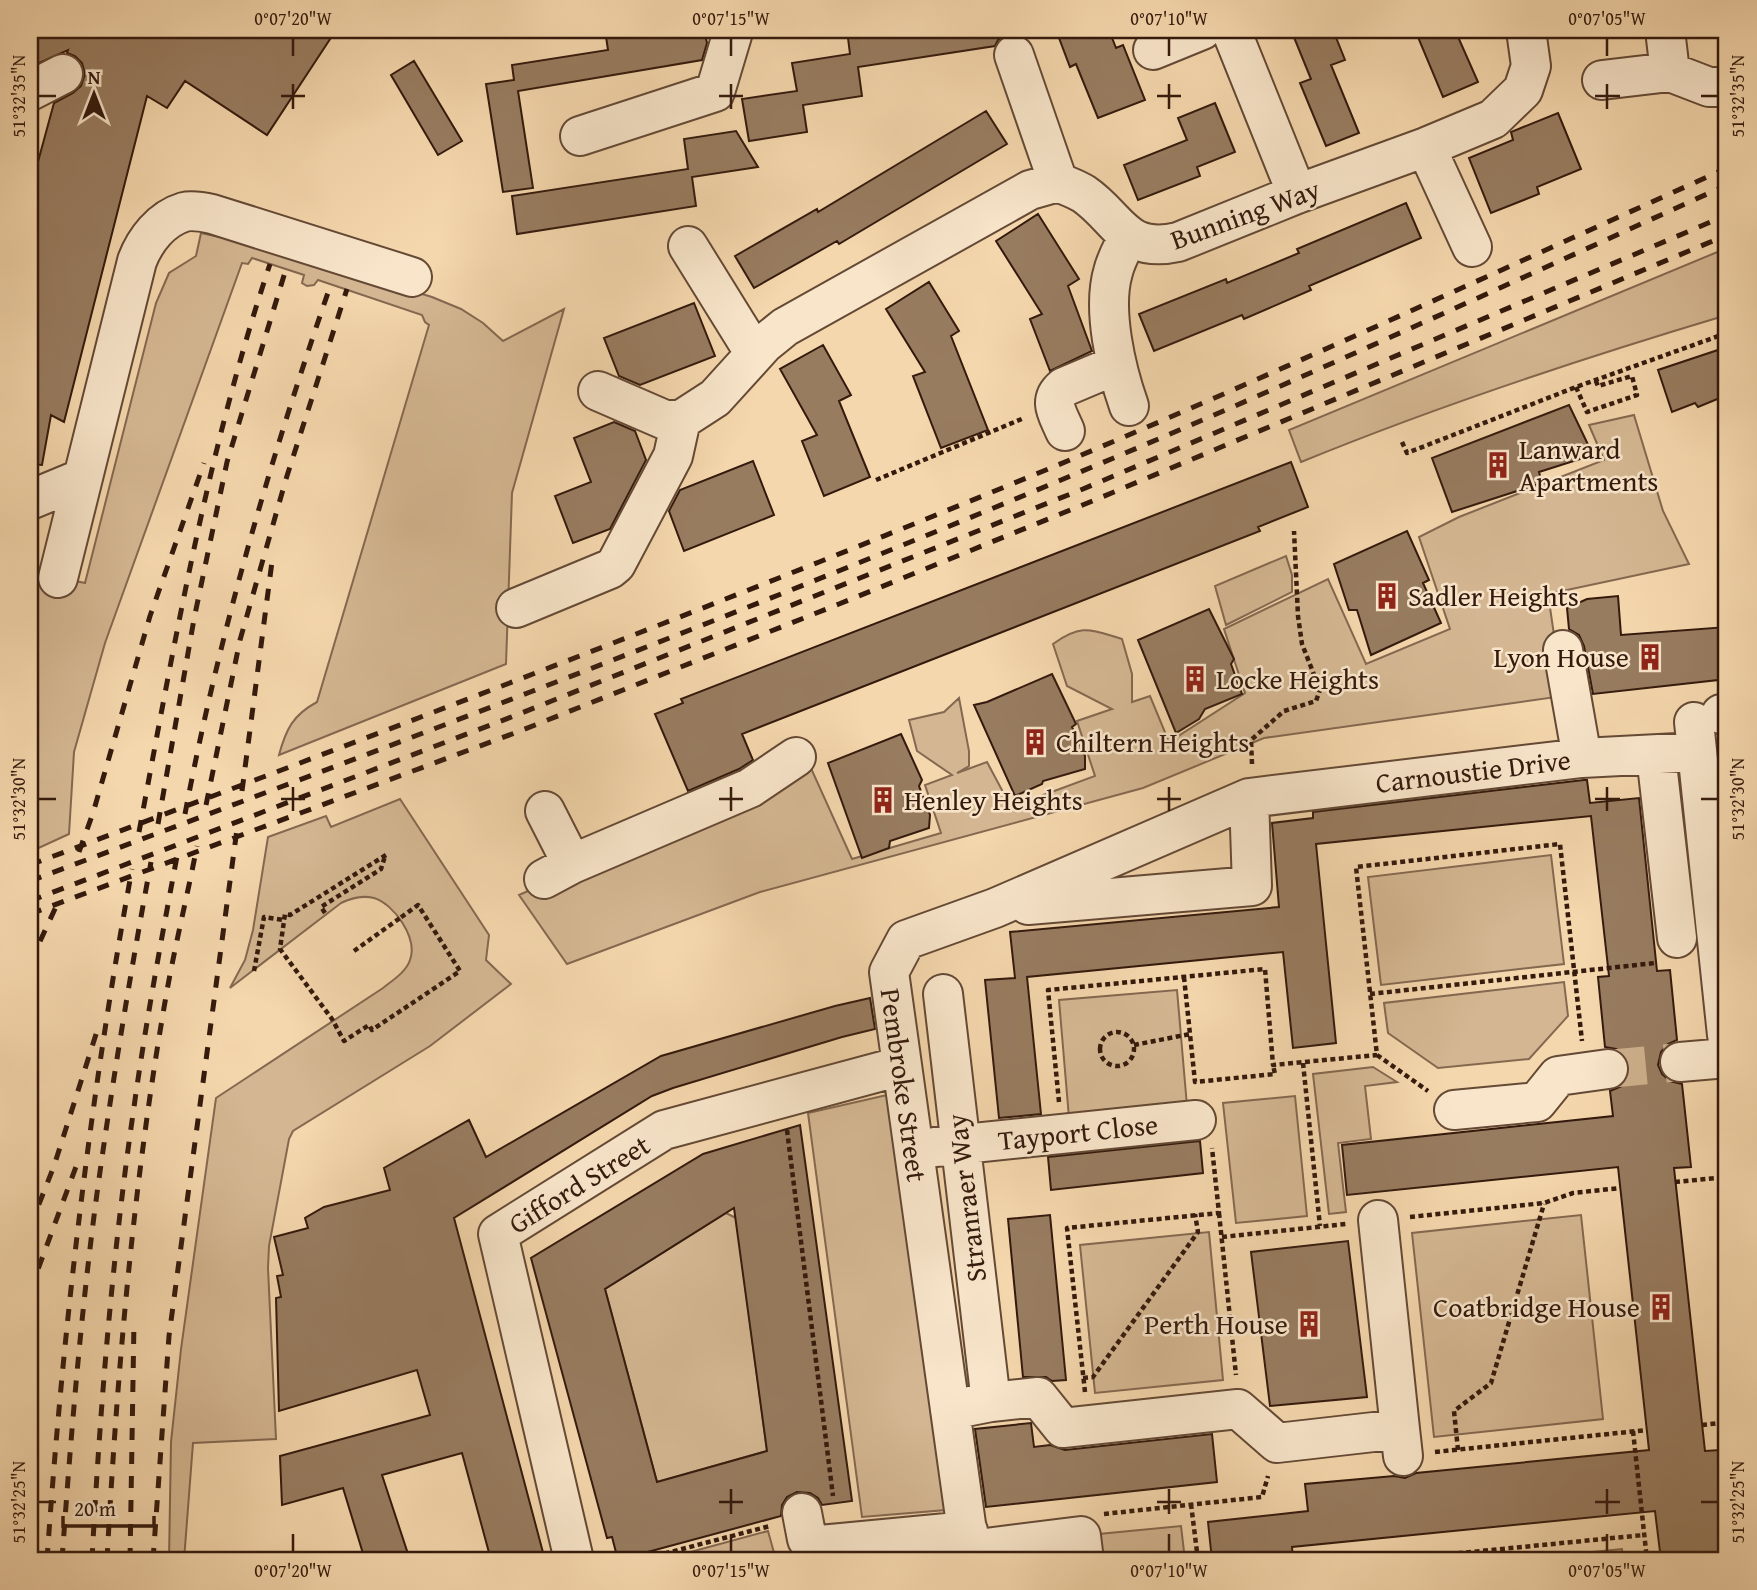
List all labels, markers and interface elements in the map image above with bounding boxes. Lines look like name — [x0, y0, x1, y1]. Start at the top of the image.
text: 0°07'20"W — [254, 5, 333, 32]
text: 0°07'15"W — [692, 5, 771, 32]
text: 0°07'10"W — [1130, 5, 1209, 32]
text: 0°07'05"W — [1568, 5, 1647, 32]
text: 51°32'35"N — [5, 54, 32, 137]
text: 51°32'35"N — [1724, 54, 1751, 137]
north arrow — [60, 60, 130, 130]
text: N — [88, 63, 101, 91]
street label: Bunning Way — [1164, 168, 1325, 259]
place label: Lanward Apartments — [1519, 428, 1658, 501]
building icon: Lanward Apartments — [1483, 450, 1513, 480]
place label: Sadler Heights — [1408, 575, 1579, 616]
building icon: Sadler Heights — [1372, 581, 1402, 611]
place label: Lyon House — [1494, 636, 1629, 677]
building icon: Lyon House — [1635, 642, 1665, 672]
place label: Locke Heights — [1216, 658, 1379, 699]
building icon: Locke Heights — [1180, 664, 1210, 694]
place label: Chiltern Heights — [1056, 721, 1249, 762]
building icon: Chiltern Heights — [1020, 727, 1050, 757]
street label: Carnoustie Drive — [1373, 738, 1573, 803]
text: 51°32'30"N — [5, 757, 32, 840]
text: 51°32'30"N — [1724, 757, 1751, 840]
place label: Henley Heights — [904, 779, 1083, 820]
building icon: Henley Heights — [868, 785, 898, 815]
street label: Pembroke Street — [871, 986, 938, 1184]
street label: Tayport Close — [996, 1103, 1160, 1160]
street label: Stranraer Way — [935, 1112, 996, 1284]
street label: Gifford Street — [500, 1124, 657, 1243]
place label: Coatbridge House — [1433, 1286, 1640, 1327]
building icon: Coatbridge House — [1646, 1292, 1676, 1322]
place label: Perth House — [1144, 1303, 1288, 1344]
building icon: Perth House — [1294, 1309, 1324, 1339]
text: 51°32'25"N — [5, 1460, 32, 1543]
text: 51°32'25"N — [1724, 1460, 1751, 1543]
scale bar — [63, 1485, 154, 1529]
text: 20 m — [74, 1493, 116, 1524]
text: 0°07'20"W — [254, 1557, 333, 1584]
text: 0°07'15"W — [692, 1557, 771, 1584]
text: 0°07'10"W — [1130, 1557, 1209, 1584]
text: 0°07'05"W — [1568, 1557, 1647, 1584]

